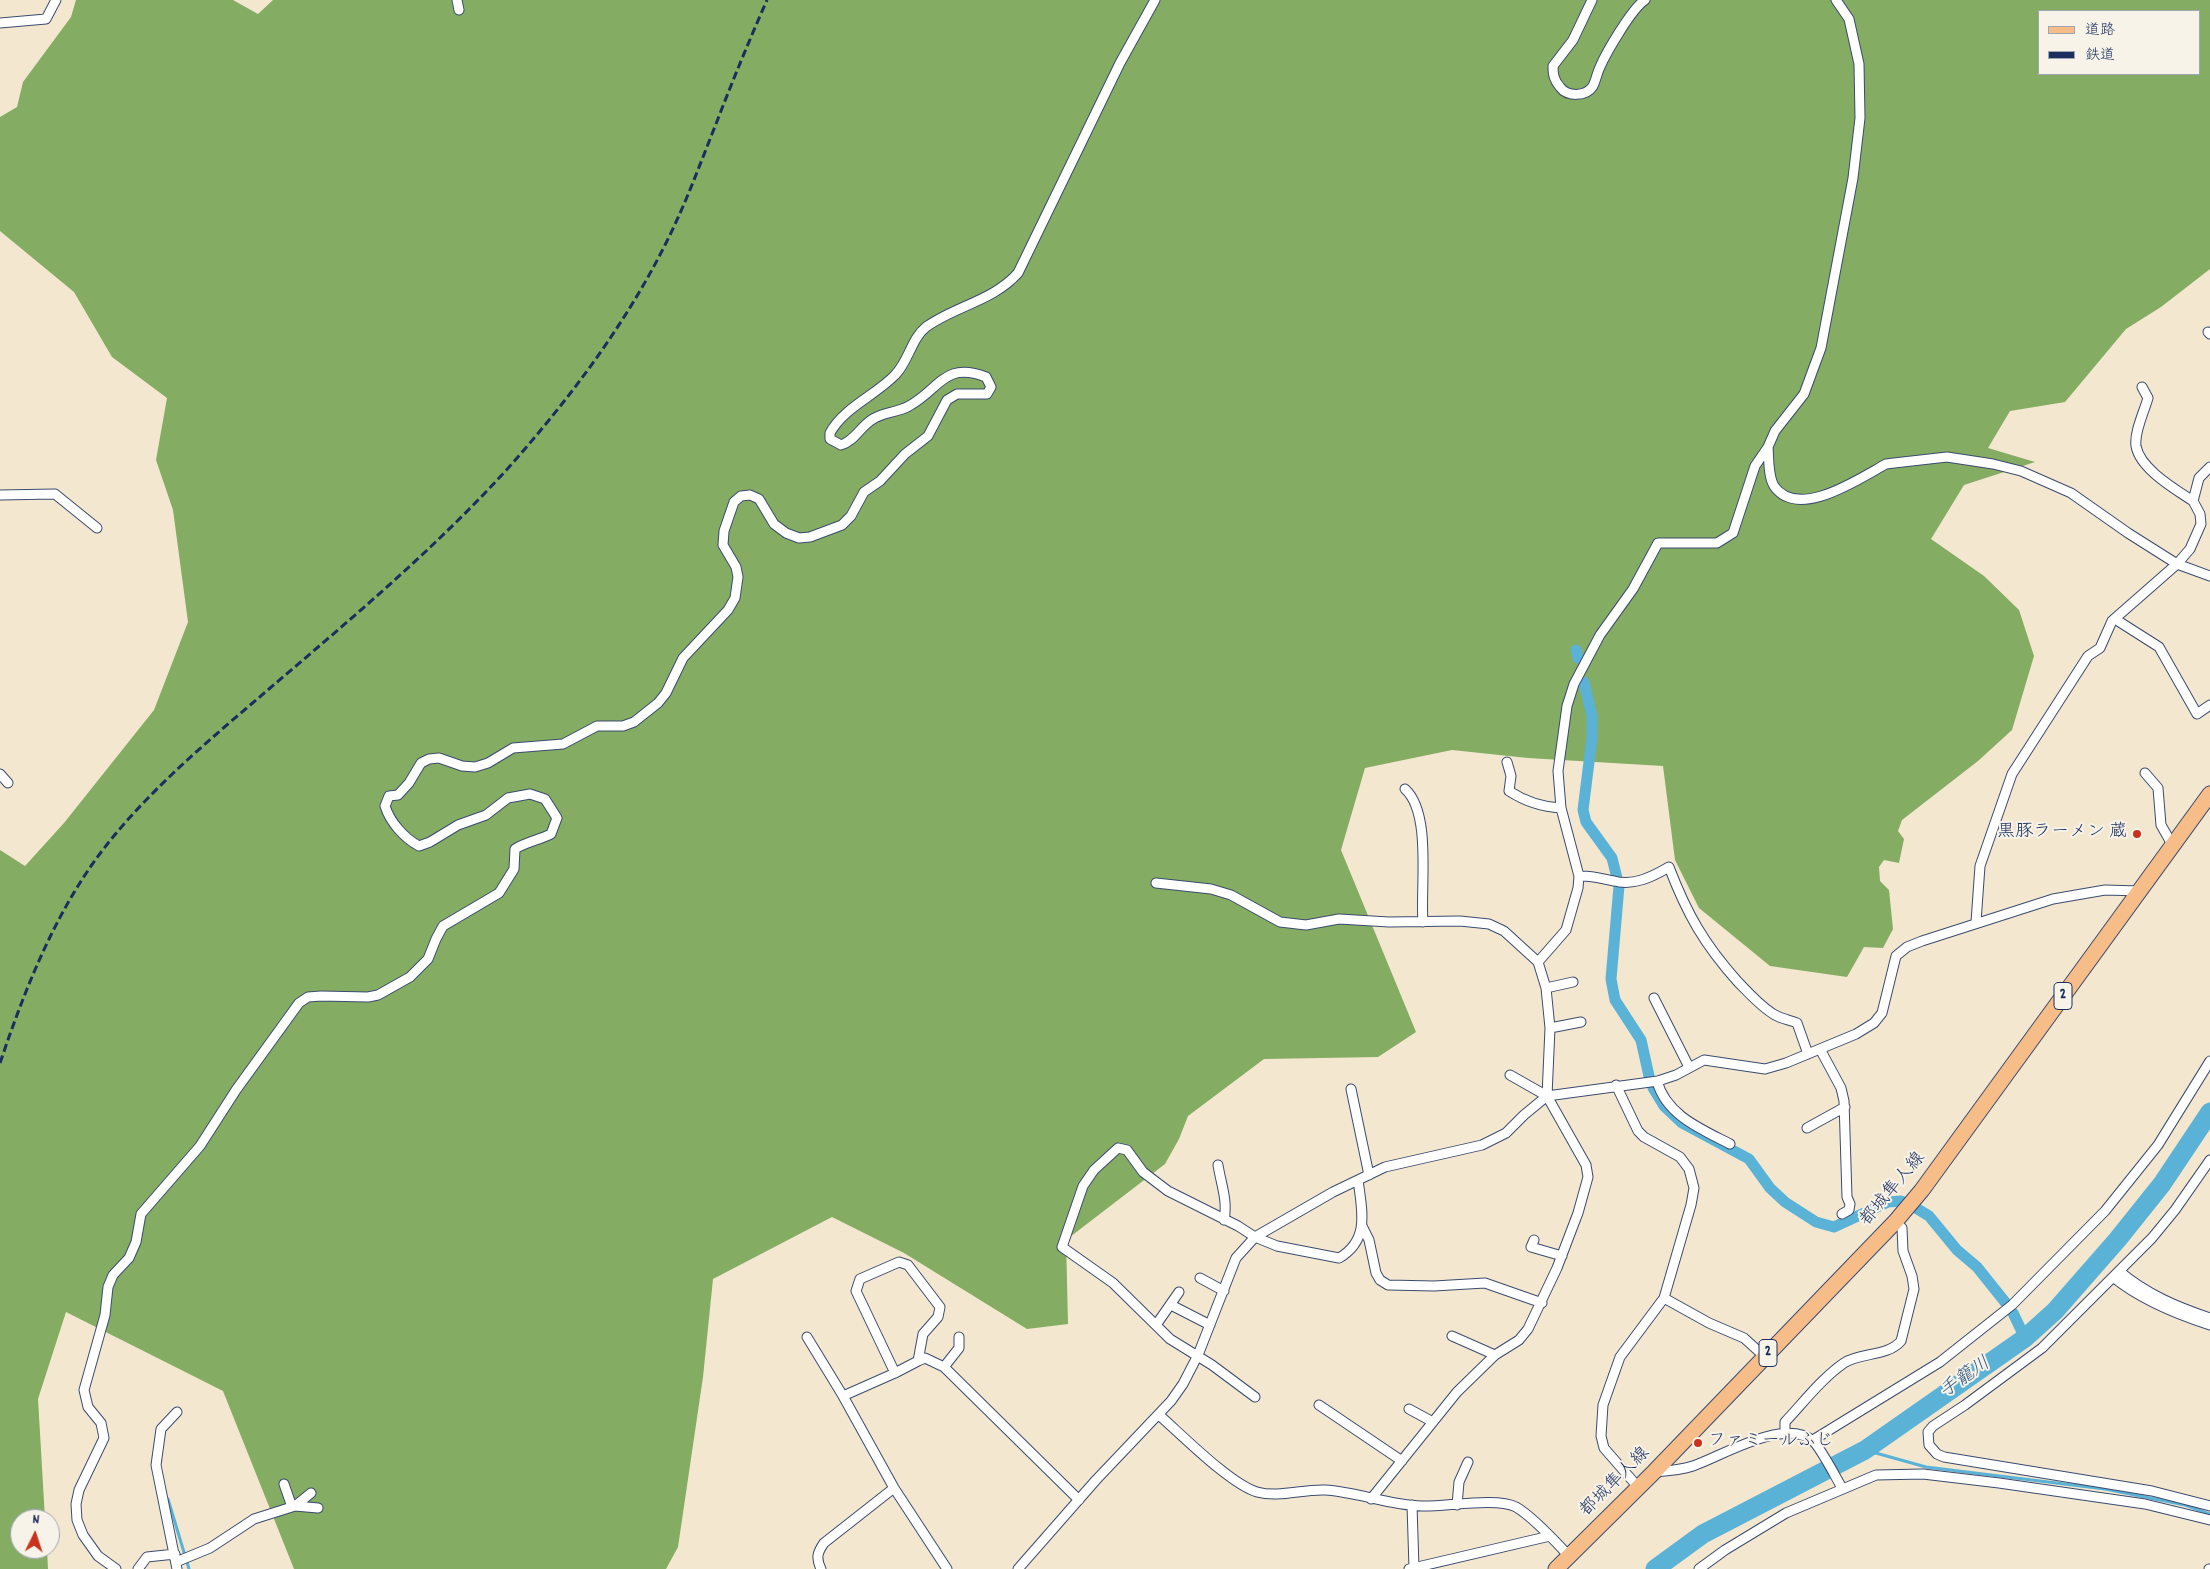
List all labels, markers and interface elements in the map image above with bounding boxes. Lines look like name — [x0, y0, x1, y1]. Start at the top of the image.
legend — [2038, 10, 2200, 75]
text: 道路 — [2085, 20, 2115, 42]
text: 鉄道 — [2085, 45, 2115, 67]
place label: 黒豚ラーメン 蔵 — [1997, 823, 2127, 845]
marker: 黒豚ラーメン 蔵 — [2131, 828, 2143, 840]
road number: 2 — [2054, 982, 2072, 1009]
street label: 都城隼人線 — [1857, 1149, 1931, 1231]
road number: 2 — [1759, 1340, 1777, 1366]
water label: 手籠川 — [1936, 1353, 1996, 1405]
place label: ファミールふじ — [1708, 1432, 1834, 1454]
marker: ファミールふじ — [1692, 1437, 1704, 1449]
street label: 都城隼人線 — [1577, 1444, 1655, 1522]
north arrow — [10, 1509, 60, 1559]
text: N — [32, 1510, 40, 1530]

